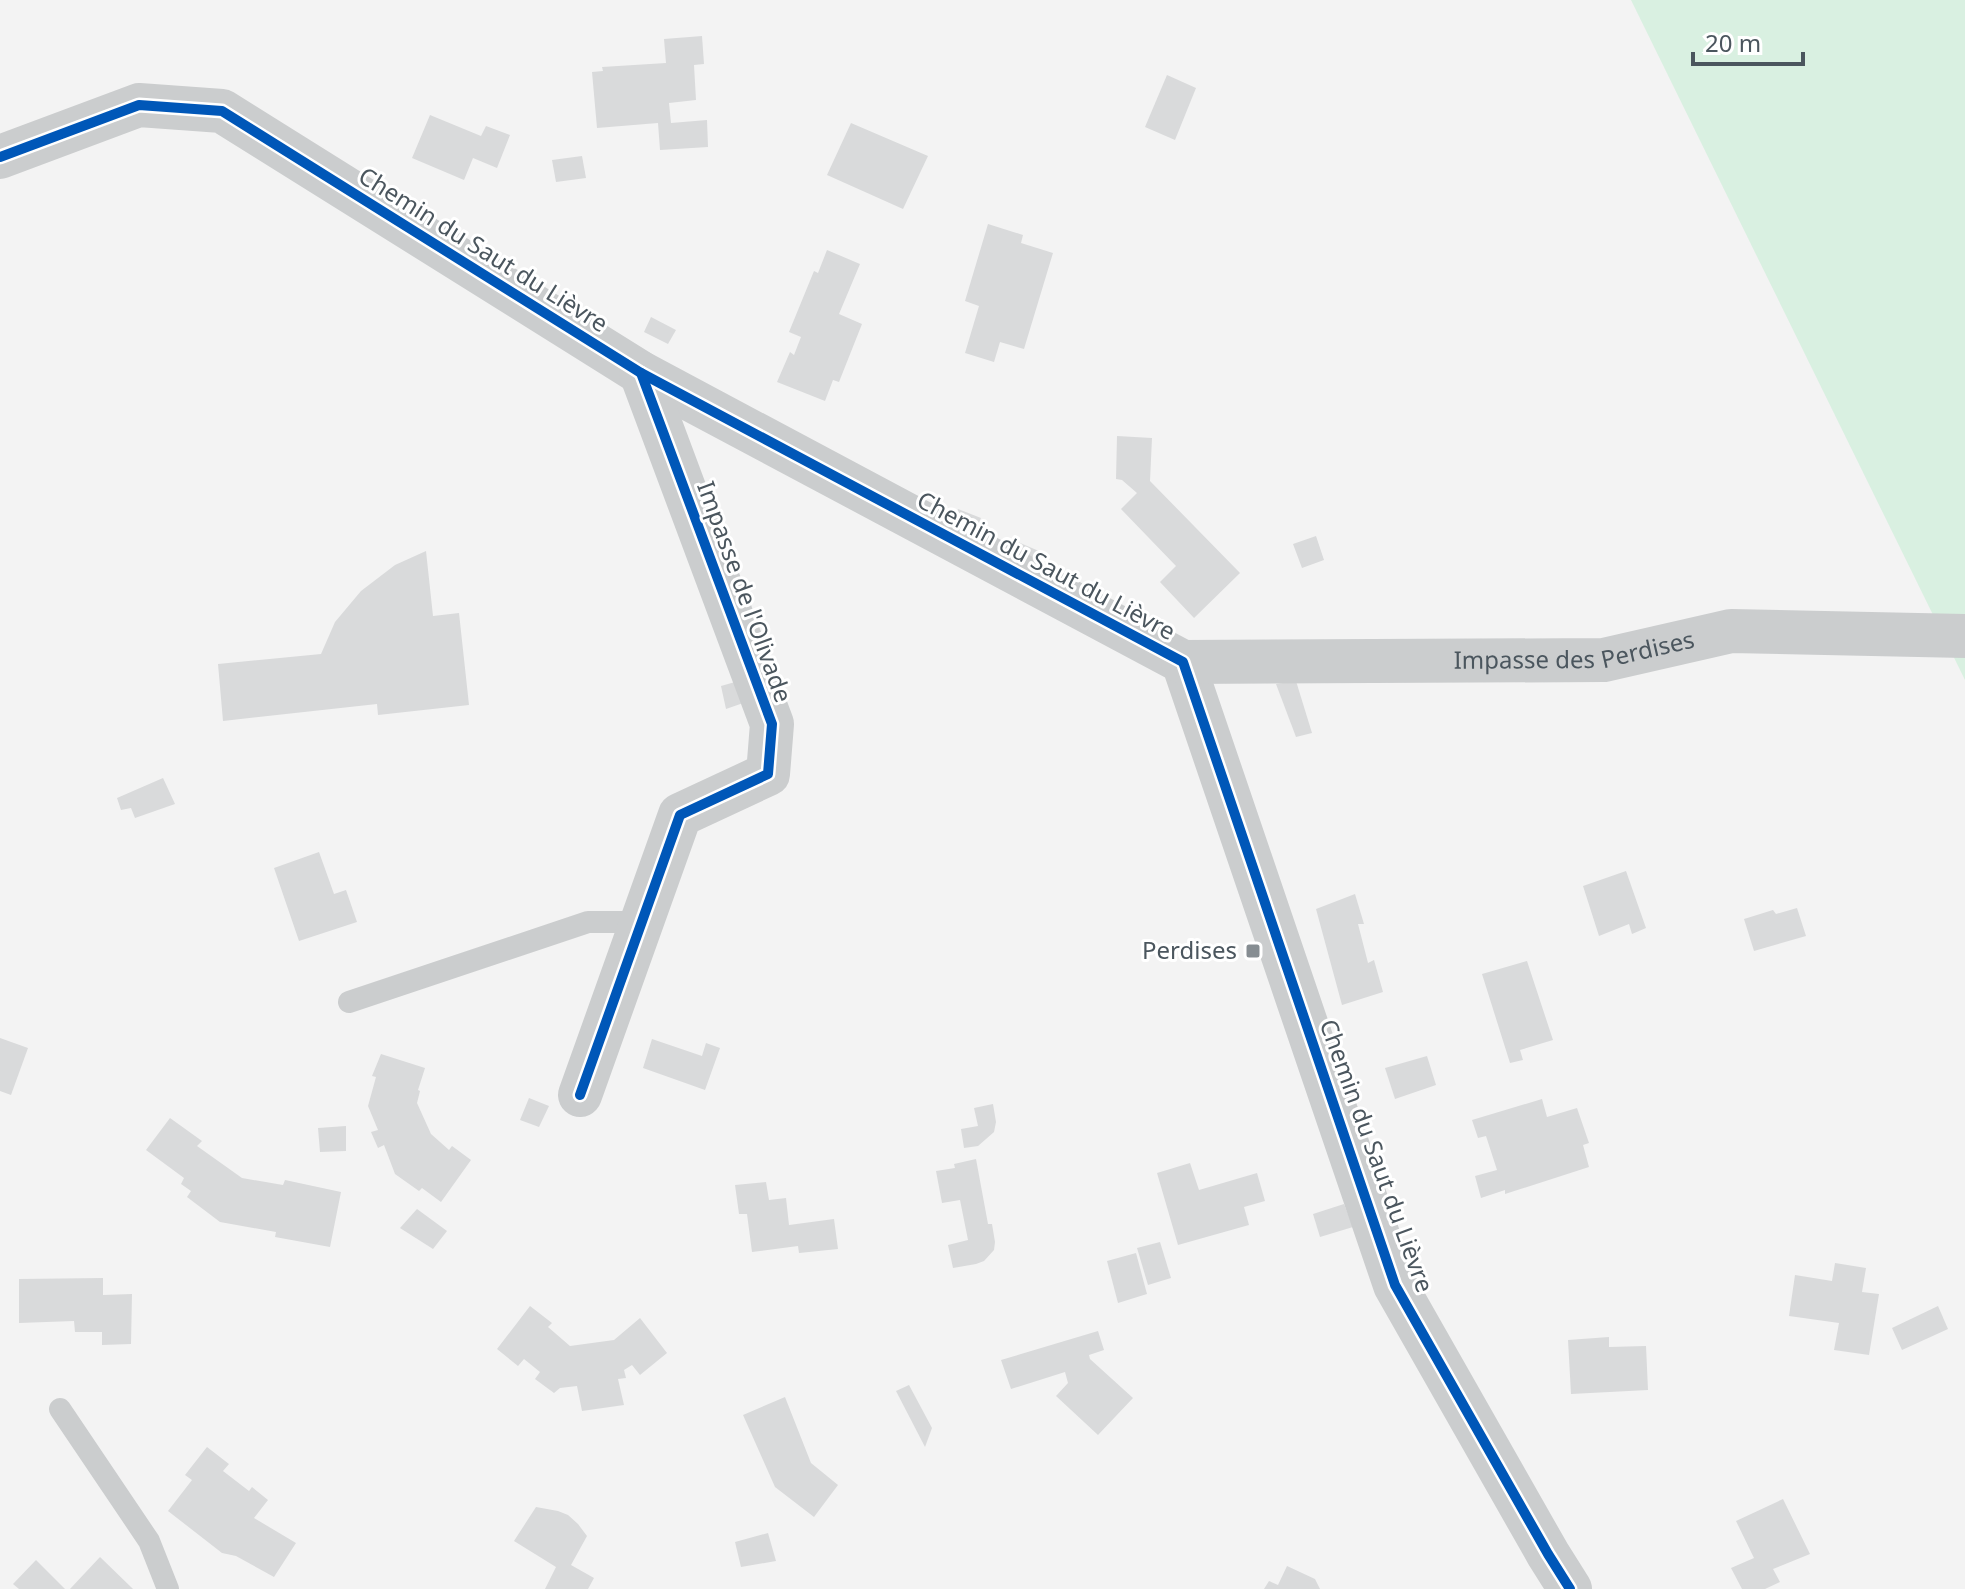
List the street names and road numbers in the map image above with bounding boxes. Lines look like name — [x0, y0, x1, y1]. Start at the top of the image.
street label: Chemin du Saut du Lièvre — [353, 158, 615, 339]
street label: Impasse de l'Olivade — [690, 476, 801, 707]
street label: Chemin du Saut du Lièvre — [912, 482, 1182, 647]
street label: Impasse des Perdises — [1454, 622, 1697, 676]
street label: Chemin du Saut du Lièvre — [1313, 1014, 1442, 1297]

